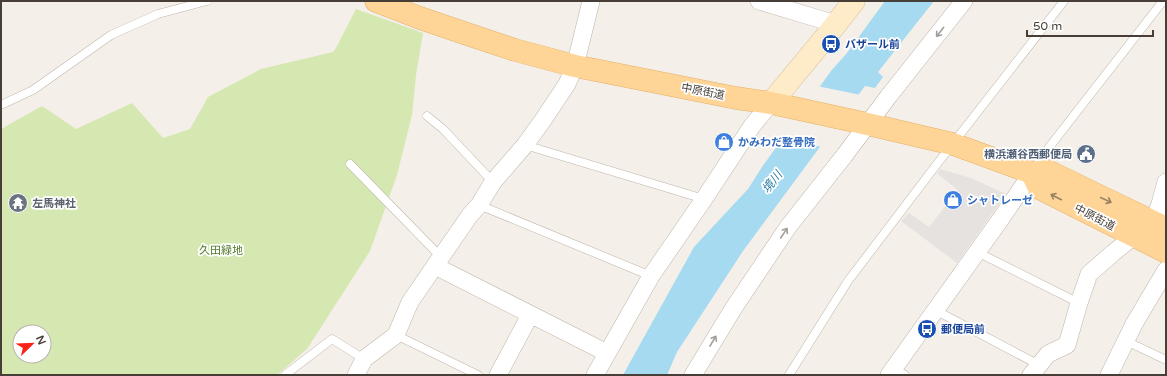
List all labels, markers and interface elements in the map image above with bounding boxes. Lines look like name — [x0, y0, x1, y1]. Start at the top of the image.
scale bar — [1027, 12, 1153, 38]
text: 50 m — [1033, 19, 1062, 33]
one-way arrow — [935, 26, 944, 37]
bus stop icon: バザール前 — [820, 33, 842, 55]
place label: バザール前 — [845, 38, 900, 51]
street label: 中原街道 — [680, 81, 726, 102]
shop icon: かみわだ整骨院 — [713, 131, 735, 153]
place label: かみわだ整骨院 — [738, 136, 815, 149]
public building icon: 横浜瀬谷西郵便局 — [1075, 143, 1097, 165]
place label: 横浜瀬谷西郵便局 — [984, 148, 1072, 161]
water label: 境川 — [759, 167, 786, 196]
shop icon: シャトレーゼ — [942, 189, 964, 211]
temple icon: 左馬神社 — [7, 192, 29, 214]
one-way arrow — [1050, 193, 1062, 200]
place label: シャトレーゼ — [967, 194, 1033, 207]
place label: 左馬神社 — [32, 197, 76, 210]
one-way arrow — [1099, 197, 1111, 204]
street label: 中原街道 — [1072, 202, 1117, 233]
one-way arrow — [780, 227, 788, 238]
park label: 久田緑地 — [199, 244, 243, 257]
bus stop icon: 郵便局前 — [916, 318, 938, 340]
place label: 郵便局前 — [941, 323, 985, 336]
north arrow — [12, 324, 52, 364]
text: N — [33, 334, 48, 347]
one-way arrow — [710, 336, 718, 348]

